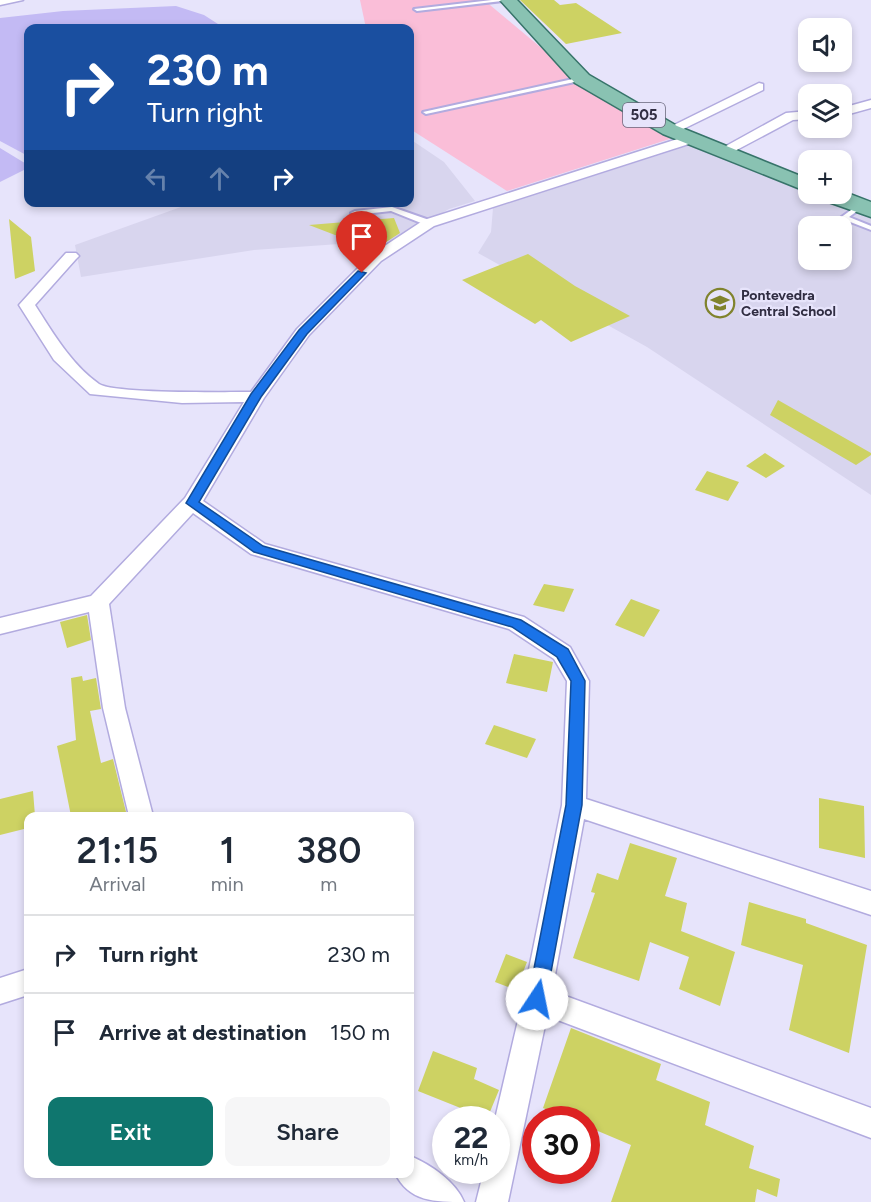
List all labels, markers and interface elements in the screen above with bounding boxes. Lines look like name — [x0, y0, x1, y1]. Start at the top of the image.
map controls — [798, 18, 852, 270]
button: sound — [798, 18, 852, 72]
text: 230 m — [147, 45, 269, 96]
icon: right — [48, 48, 126, 126]
button: layers — [798, 84, 852, 138]
text: Turn right — [147, 96, 263, 129]
road number: 505 — [623, 103, 665, 127]
button: + — [798, 150, 852, 204]
icon: left — [140, 162, 173, 195]
icon: ahead — [203, 162, 236, 195]
icon: right — [266, 162, 299, 195]
pin — [336, 211, 387, 273]
button: − — [798, 216, 852, 270]
icon: arrive — [345, 220, 378, 253]
school or university icon: Pontevedra Central School — [704, 287, 736, 319]
place label: Pontevedra Central School — [741, 287, 836, 320]
text: 21:15 — [77, 829, 158, 872]
text: 1 — [220, 829, 235, 872]
text: 380 — [296, 829, 361, 872]
text: Arrival — [89, 872, 146, 896]
text: min — [211, 872, 244, 896]
text: m — [320, 872, 337, 896]
icon: right — [48, 938, 81, 971]
text: Turn right — [99, 941, 198, 968]
text: 230 m — [327, 941, 390, 968]
position arrow — [505, 967, 569, 1031]
icon: arrive — [48, 1016, 81, 1049]
text: Arrive at destination — [99, 1019, 307, 1046]
text: 150 m — [330, 1019, 390, 1046]
button: Exit — [48, 1097, 213, 1166]
button: Share — [225, 1097, 390, 1166]
speed limit sign: 30 — [522, 1106, 600, 1184]
text: 22 — [454, 1119, 488, 1156]
text: km/h — [454, 1151, 488, 1169]

